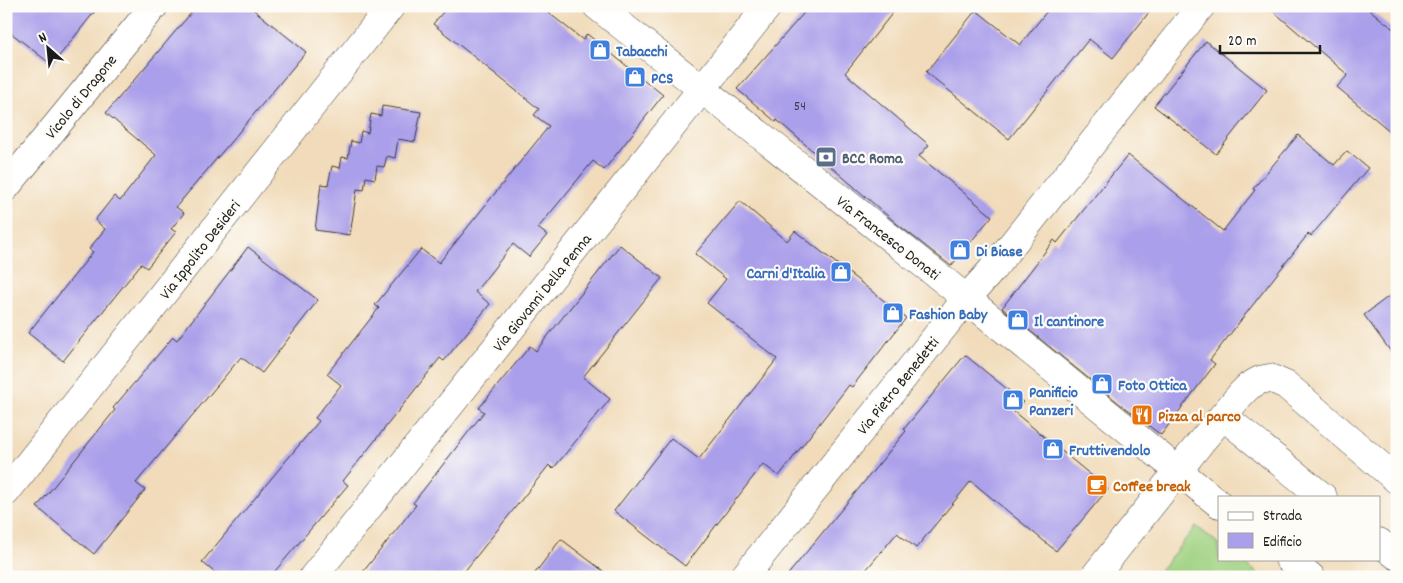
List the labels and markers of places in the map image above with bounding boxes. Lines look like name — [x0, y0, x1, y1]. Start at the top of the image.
shop icon: Tabacchi — [588, 38, 612, 62]
place label: Tabacchi — [616, 41, 668, 64]
shop icon: PCS — [623, 65, 647, 89]
place label: PCS — [651, 68, 673, 91]
bank icon: BCC Roma — [814, 145, 838, 169]
place label: BCC Roma — [842, 148, 904, 171]
shop icon: Di Biase — [948, 238, 972, 262]
place label: Di Biase — [976, 241, 1023, 264]
shop icon: Carni d'Italia — [829, 260, 853, 284]
place label: Carni d'Italia — [746, 263, 826, 286]
shop icon: Fashion Baby — [881, 301, 905, 325]
place label: Fashion Baby — [909, 304, 989, 327]
shop icon: Il cantinore — [1006, 308, 1030, 332]
place label: Il cantinore — [1034, 311, 1104, 334]
shop icon: Foto Ottica — [1090, 372, 1114, 396]
place label: Foto Ottica — [1118, 375, 1188, 398]
place label: Panificio Panzeri — [1029, 382, 1078, 423]
shop icon: Panificio Panzeri — [1001, 388, 1025, 412]
restaurant icon: Pizza al parco — [1130, 403, 1154, 427]
place label: Pizza al parco — [1158, 406, 1241, 429]
shop icon: Fruttivendolo — [1041, 437, 1065, 461]
place label: Fruttivendolo — [1069, 440, 1150, 463]
cafe icon: Coffee break — [1085, 473, 1109, 497]
place label: Coffee break — [1113, 476, 1191, 499]

